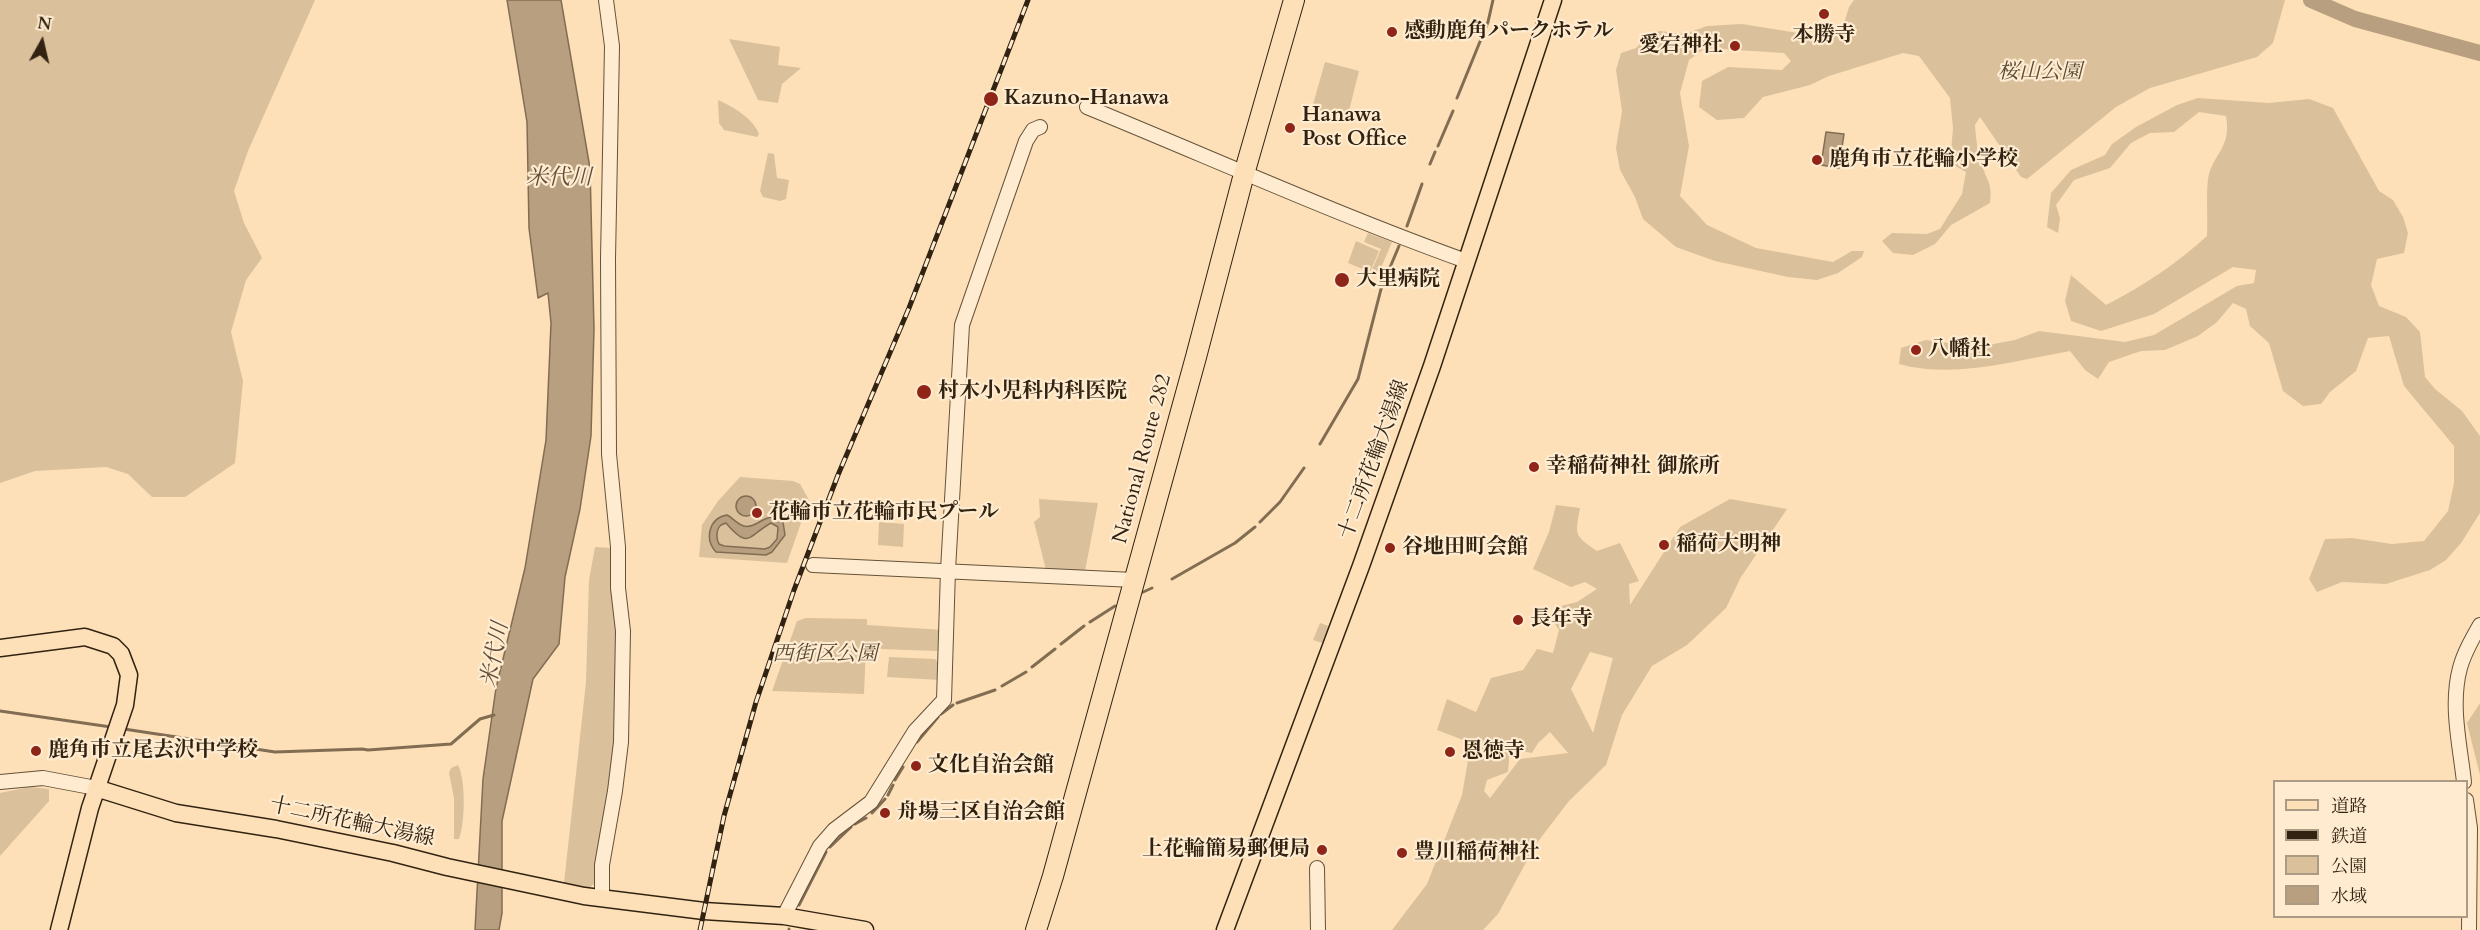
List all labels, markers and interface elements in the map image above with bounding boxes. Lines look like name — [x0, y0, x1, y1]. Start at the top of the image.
marker: 本勝寺 — [1817, 7, 1831, 21]
north arrow — [12, 12, 72, 72]
text: N — [36, 12, 53, 36]
place label: 感動鹿角パークホテル — [1404, 19, 1614, 45]
place label: 本勝寺 — [1793, 23, 1855, 49]
marker: 感動鹿角パークホテル — [1385, 25, 1399, 39]
place label: 愛宕神社 — [1639, 33, 1723, 59]
marker: 愛宕神社 — [1728, 39, 1742, 53]
park label: 桜山公園 — [1998, 60, 2082, 86]
place label: Kazuno-Hanawa — [1004, 86, 1169, 112]
marker: Kazuno-Hanawa — [982, 90, 1000, 108]
place label: Hanawa Post Office — [1302, 103, 1407, 153]
marker: Hanawa Post Office — [1283, 121, 1297, 135]
place label: 鹿角市立花輪小学校 — [1829, 147, 2018, 173]
marker: 鹿角市立花輪小学校 — [1810, 153, 1824, 167]
water label: 米代川 — [526, 166, 592, 192]
place label: 大里病院 — [1356, 267, 1440, 293]
marker: 大里病院 — [1333, 271, 1351, 289]
place label: 八幡社 — [1928, 337, 1991, 363]
marker: 八幡社 — [1909, 343, 1923, 357]
street label: National Route 282 — [1108, 372, 1178, 546]
street label: 十二所花輪大湯線 — [1334, 377, 1416, 543]
place label: 村木小児科内科医院 — [938, 379, 1127, 405]
marker: 村木小児科内科医院 — [915, 383, 933, 401]
place label: 幸稲荷神社 御旅所 — [1546, 454, 1720, 480]
marker: 幸稲荷神社 御旅所 — [1527, 460, 1541, 474]
place label: 花輪市立花輪市民プール — [769, 500, 999, 526]
marker: 花輪市立花輪市民プール — [750, 506, 764, 520]
place label: 稲荷大明神 — [1676, 532, 1781, 558]
place label: 谷地田町会館 — [1402, 535, 1528, 561]
marker: 稲荷大明神 — [1657, 538, 1671, 552]
marker: 谷地田町会館 — [1383, 541, 1397, 555]
place label: 長年寺 — [1530, 607, 1593, 633]
marker: 長年寺 — [1511, 613, 1525, 627]
water label: 米代川 — [477, 620, 515, 690]
park label: 西街区公園 — [773, 642, 877, 668]
place label: 鹿角市立尾去沢中学校 — [48, 738, 258, 764]
place label: 恩徳寺 — [1462, 739, 1525, 765]
marker: 鹿角市立尾去沢中学校 — [29, 744, 43, 758]
marker: 恩徳寺 — [1443, 745, 1457, 759]
place label: 文化自治会館 — [928, 753, 1054, 779]
marker: 文化自治会館 — [909, 759, 923, 773]
legend — [2273, 780, 2468, 918]
street label: 十二所花輪大湯線 — [267, 793, 437, 853]
text: 道路 — [2331, 794, 2367, 819]
place label: 舟場三区自治会館 — [897, 800, 1065, 826]
marker: 舟場三区自治会館 — [878, 806, 892, 820]
text: 鉄道 — [2331, 824, 2367, 849]
place label: 上花輪簡易郵便局 — [1142, 837, 1310, 863]
place label: 豊川稲荷神社 — [1414, 840, 1540, 866]
marker: 上花輪簡易郵便局 — [1315, 843, 1329, 857]
marker: 豊川稲荷神社 — [1395, 846, 1409, 860]
text: 公園 — [2331, 854, 2367, 879]
text: 水域 — [2331, 884, 2367, 909]

